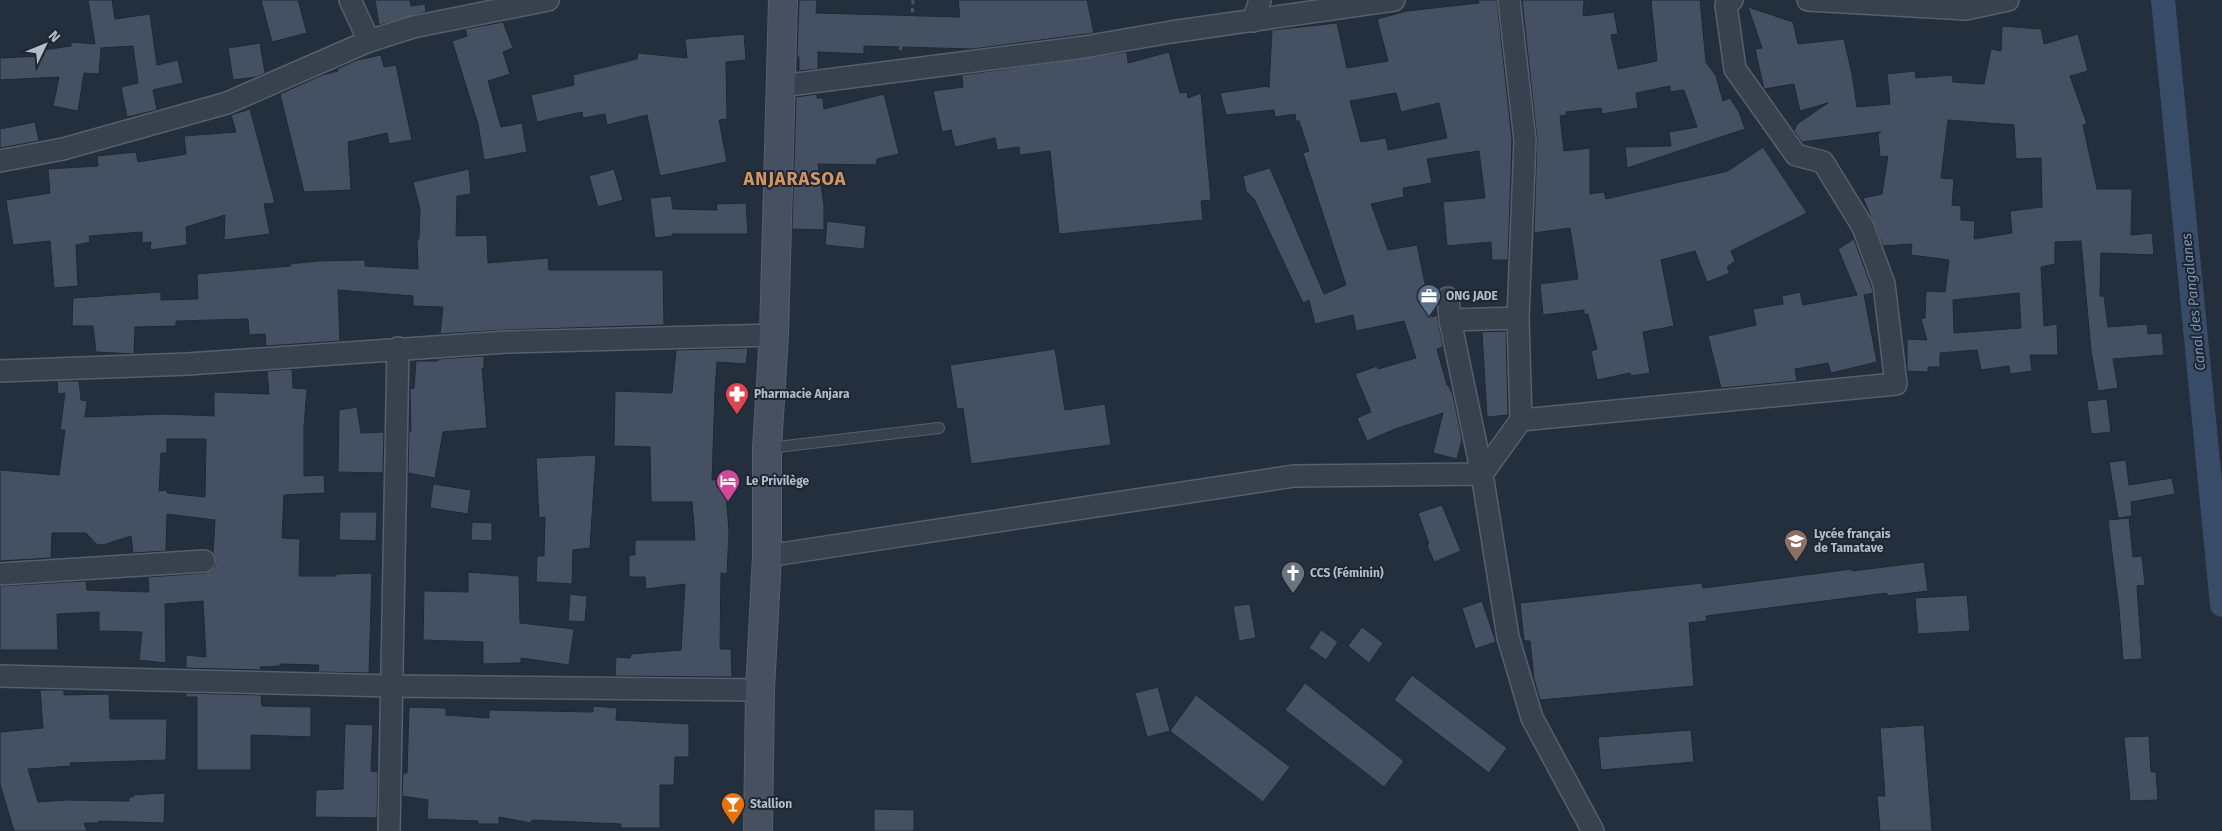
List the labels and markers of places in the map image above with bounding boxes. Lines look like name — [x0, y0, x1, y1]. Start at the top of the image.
office icon: ONG JADE — [1416, 283, 1442, 317]
place label: ONG JADE — [1446, 289, 1498, 303]
pharmacy icon: Pharmacie Anjara — [724, 381, 750, 415]
place label: Pharmacie Anjara — [754, 387, 850, 401]
hotel icon: Le Privilège — [715, 468, 741, 502]
place label: Le Privilège — [746, 474, 809, 488]
place label: Lycée français de Tamatave — [1814, 527, 1891, 555]
school or university icon: Lycée français de Tamatave — [1783, 528, 1809, 562]
church icon: CCS (Féminin) — [1280, 560, 1306, 594]
place label: CCS (Féminin) — [1310, 566, 1384, 580]
bar icon: Stallion — [720, 791, 746, 825]
place label: Stallion — [750, 797, 792, 811]

